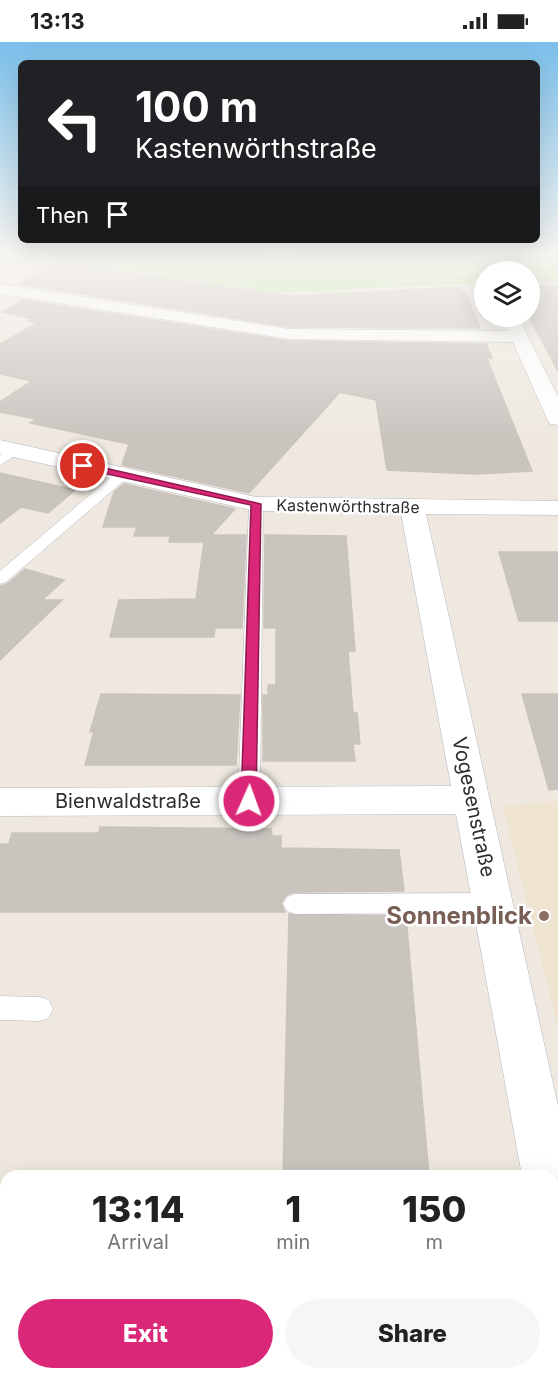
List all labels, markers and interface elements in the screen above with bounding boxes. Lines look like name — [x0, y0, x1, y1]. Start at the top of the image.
text: 13:13 — [30, 8, 85, 34]
text: 100 m — [135, 81, 258, 132]
icon: left — [36, 84, 114, 162]
text: Kastenwörthstraße — [135, 132, 377, 165]
icon: arrive — [101, 198, 134, 231]
text: Then — [36, 202, 89, 228]
map controls — [474, 261, 540, 327]
button: layers — [474, 261, 540, 327]
pin — [57, 440, 108, 491]
icon: arrive — [66, 449, 99, 482]
street label: Kastenwörthstraße — [276, 495, 420, 517]
street label: Vogesenstraße — [447, 735, 501, 879]
position arrow — [217, 769, 281, 833]
street label: Bienwaldstraße — [55, 789, 201, 813]
place label: Sonnenblick — [386, 901, 532, 930]
marker: Sonnenblick — [537, 909, 551, 923]
text: 13:14 — [92, 1187, 185, 1231]
text: 1 — [285, 1187, 301, 1231]
text: 150 — [402, 1187, 466, 1231]
text: Arrival — [107, 1230, 169, 1254]
text: min — [276, 1230, 310, 1254]
text: m — [425, 1230, 443, 1254]
button: Exit — [18, 1299, 273, 1368]
button: Share — [285, 1299, 540, 1368]

